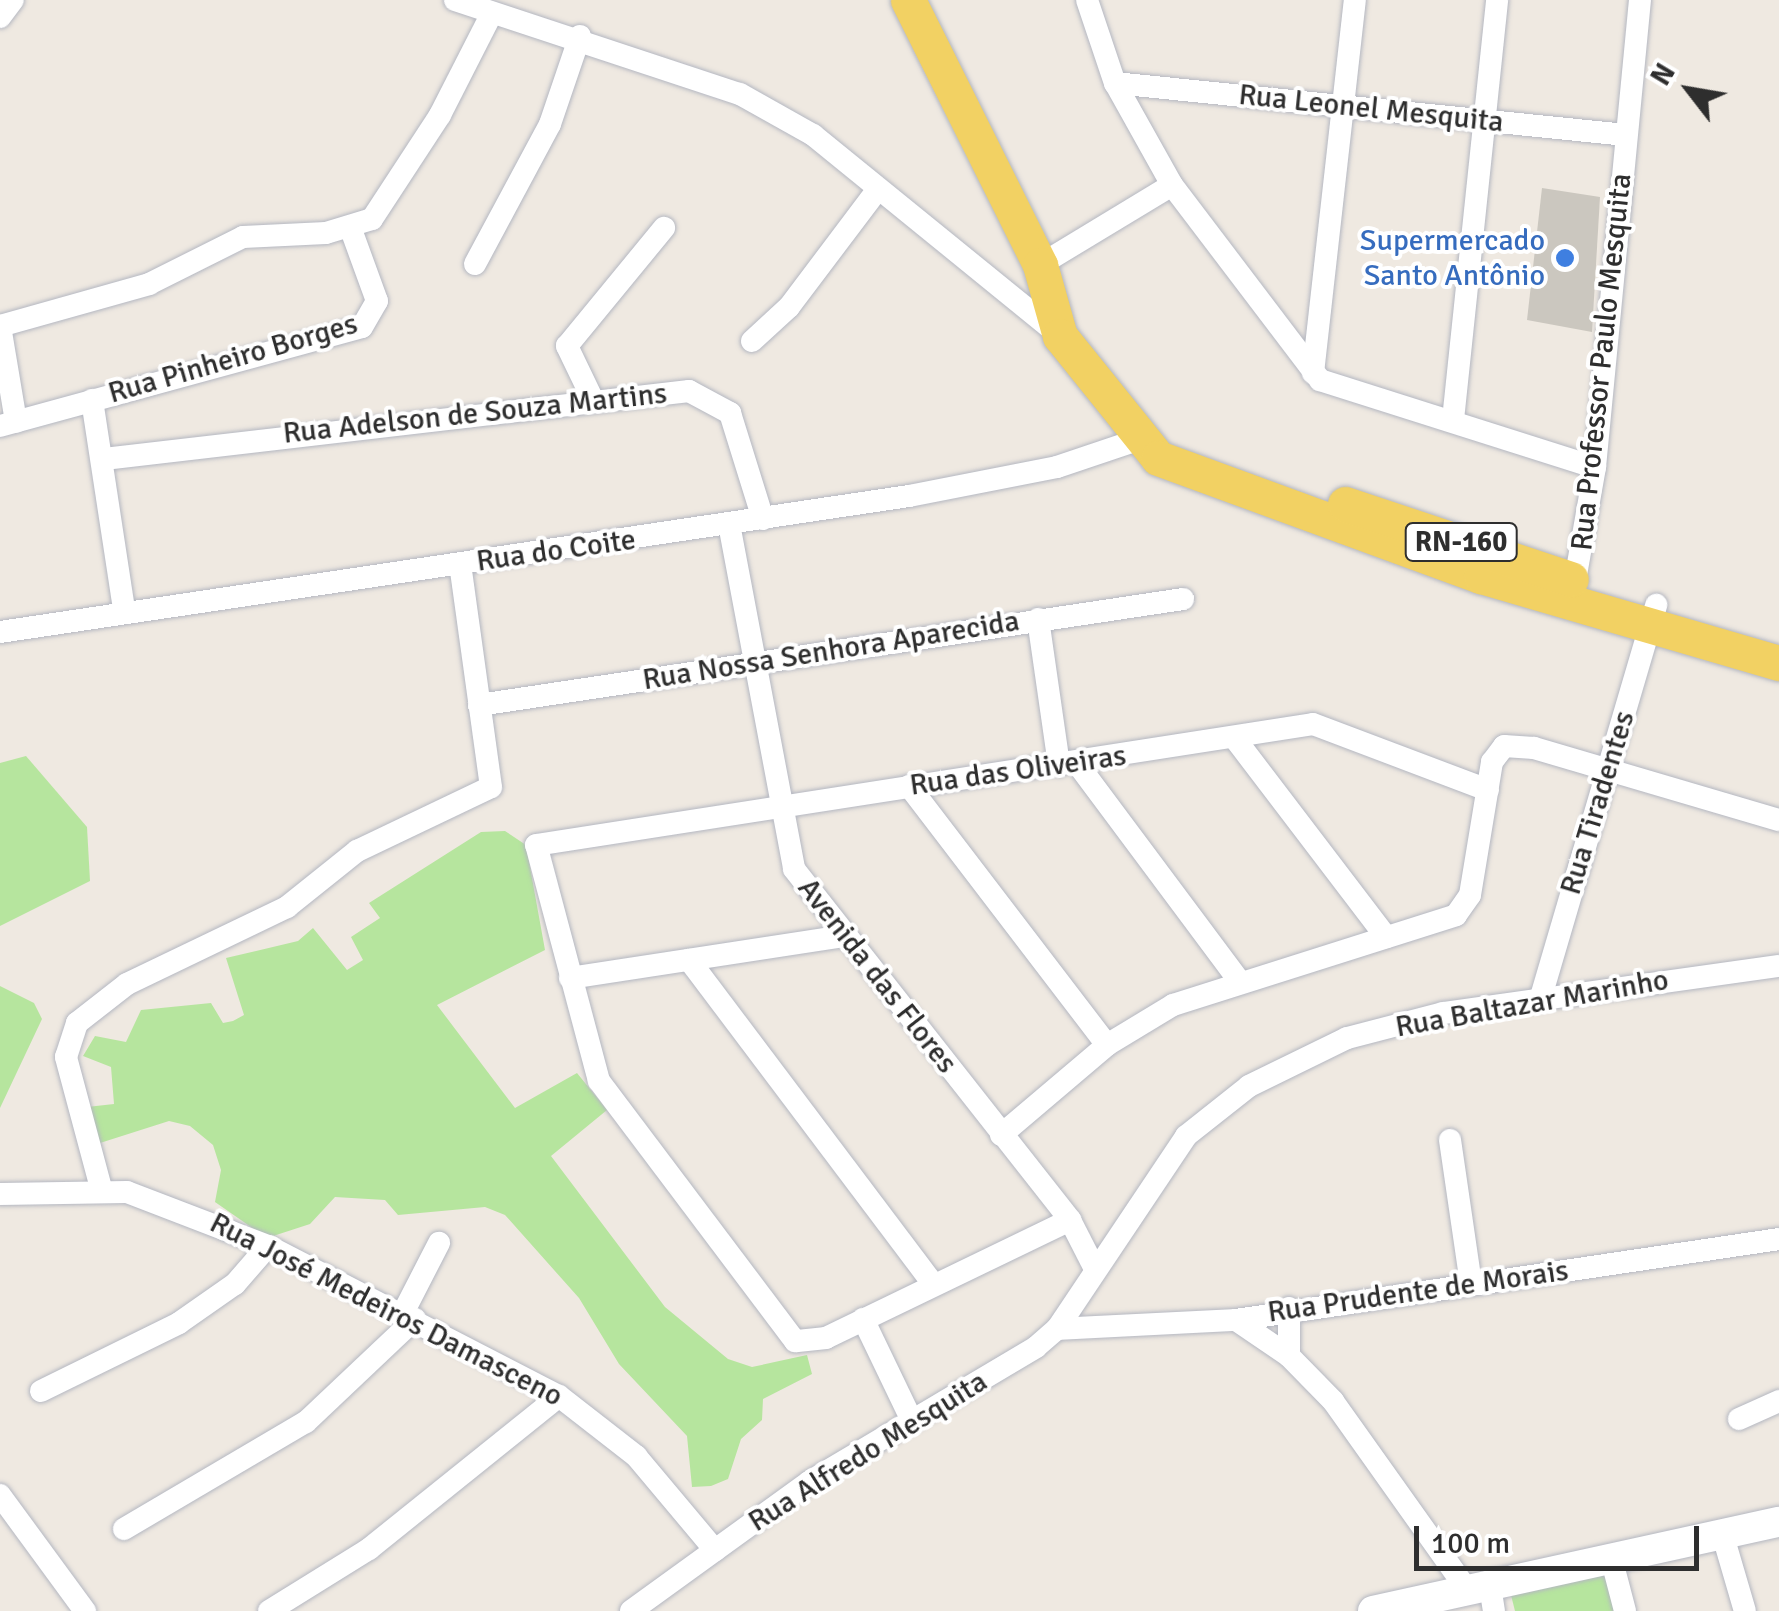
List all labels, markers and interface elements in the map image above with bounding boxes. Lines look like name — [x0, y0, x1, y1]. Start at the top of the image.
north arrow — [1639, 40, 1739, 140]
text: N — [1644, 57, 1683, 92]
street label: Rua Leonel Mesquita — [1237, 77, 1505, 141]
street label: Rua Professor Paulo Mesquita — [1564, 172, 1640, 552]
place label: Supermercado Santo Antônio — [1360, 223, 1545, 294]
marker: Supermercado Santo Antônio — [1554, 247, 1576, 269]
street label: Rua Pinheiro Borges — [104, 306, 362, 412]
street label: Rua Adelson de Souza Martins — [281, 376, 669, 452]
road number: RN-160 — [1404, 519, 1518, 565]
street label: Rua do Coite — [474, 522, 638, 580]
street label: Rua Nossa Senhora Aparecida — [640, 603, 1022, 699]
street label: Rua Tiradentes — [1553, 707, 1643, 899]
street label: Rua das Oliveiras — [907, 738, 1129, 804]
street label: Avenida das Flores — [790, 871, 964, 1081]
street label: Rua Baltazar Marinho — [1393, 962, 1671, 1046]
street label: Rua José Medeiros Damasceno — [204, 1205, 568, 1415]
street label: Rua Prudente de Morais — [1265, 1253, 1571, 1331]
street label: Rua Alfredo Mesquita — [742, 1364, 994, 1540]
scale bar — [1419, 1506, 1704, 1568]
text: 100 m — [1431, 1525, 1510, 1562]

